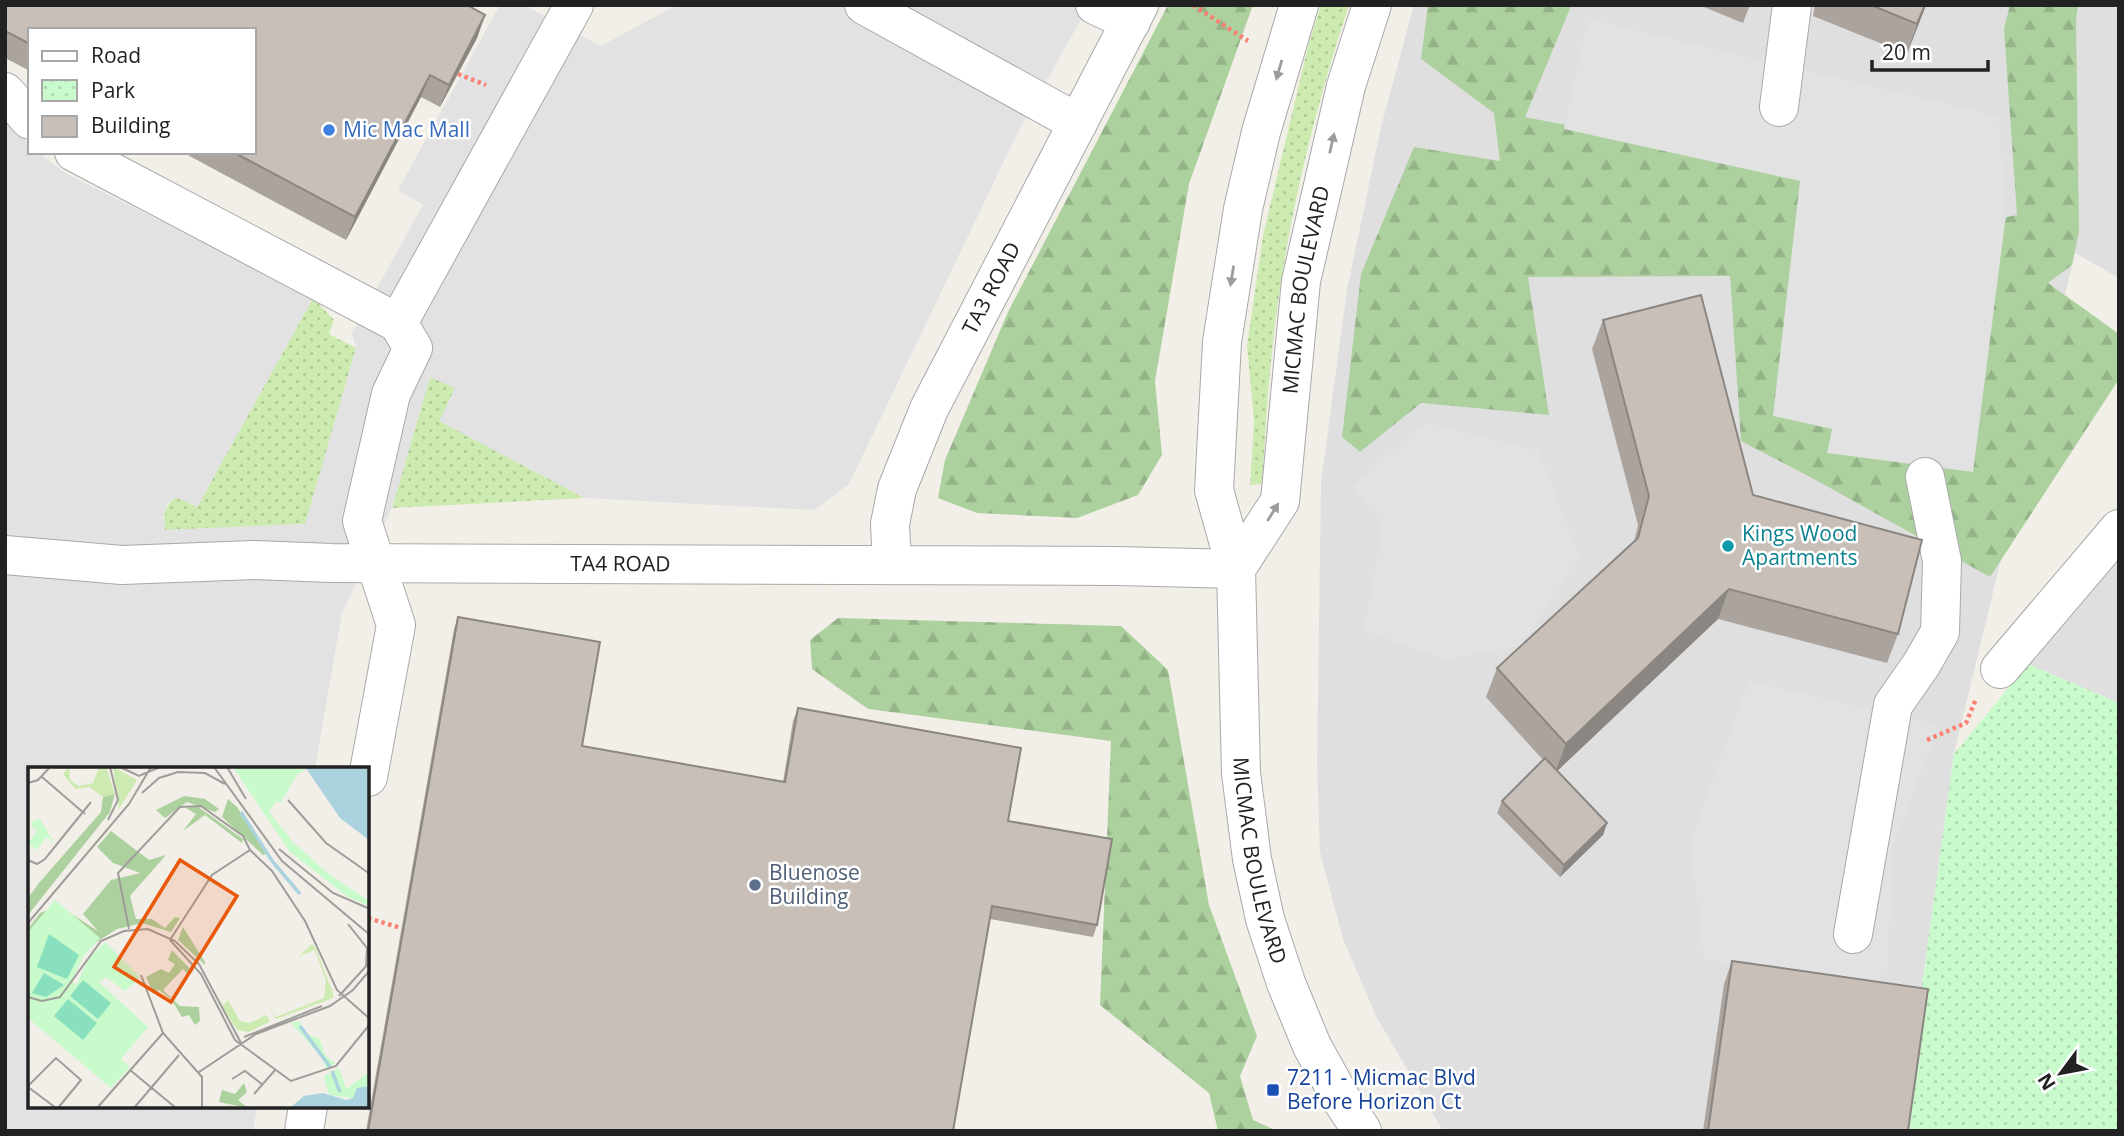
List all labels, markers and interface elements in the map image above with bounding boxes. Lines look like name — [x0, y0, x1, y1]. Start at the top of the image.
legend — [28, 28, 256, 154]
scale bar — [1872, 28, 1988, 72]
text: 20 m — [1882, 38, 1931, 66]
text: Road — [91, 41, 141, 69]
one-way arrow — [1273, 60, 1283, 81]
text: Park — [91, 76, 135, 104]
text: Building — [91, 111, 170, 139]
place label: Mic Mac Mall — [343, 115, 470, 143]
marker: Mic Mac Mall — [321, 122, 337, 138]
one-way arrow — [1327, 132, 1338, 154]
street label: MICMAC BOULEVARD — [1275, 183, 1336, 395]
street label: TA3 ROAD — [955, 237, 1026, 339]
one-way arrow — [1226, 265, 1237, 287]
one-way arrow — [1267, 502, 1280, 521]
place label: Kings Wood Apartments — [1742, 519, 1857, 571]
marker: Kings Wood Apartments — [1720, 538, 1736, 554]
street label: TA4 ROAD — [570, 549, 671, 577]
street label: MICMAC BOULEVARD — [1228, 757, 1294, 967]
inset map — [28, 767, 369, 1108]
place label: Bluenose Building — [769, 858, 860, 910]
marker: Bluenose Building — [747, 877, 763, 893]
north arrow — [2026, 1038, 2096, 1108]
place label: 7211 - Micmac Blvd Before Horizon Ct — [1287, 1063, 1476, 1115]
text: N — [2031, 1069, 2062, 1095]
marker: 7211 - Micmac Blvd Before Horizon Ct — [1265, 1082, 1281, 1098]

